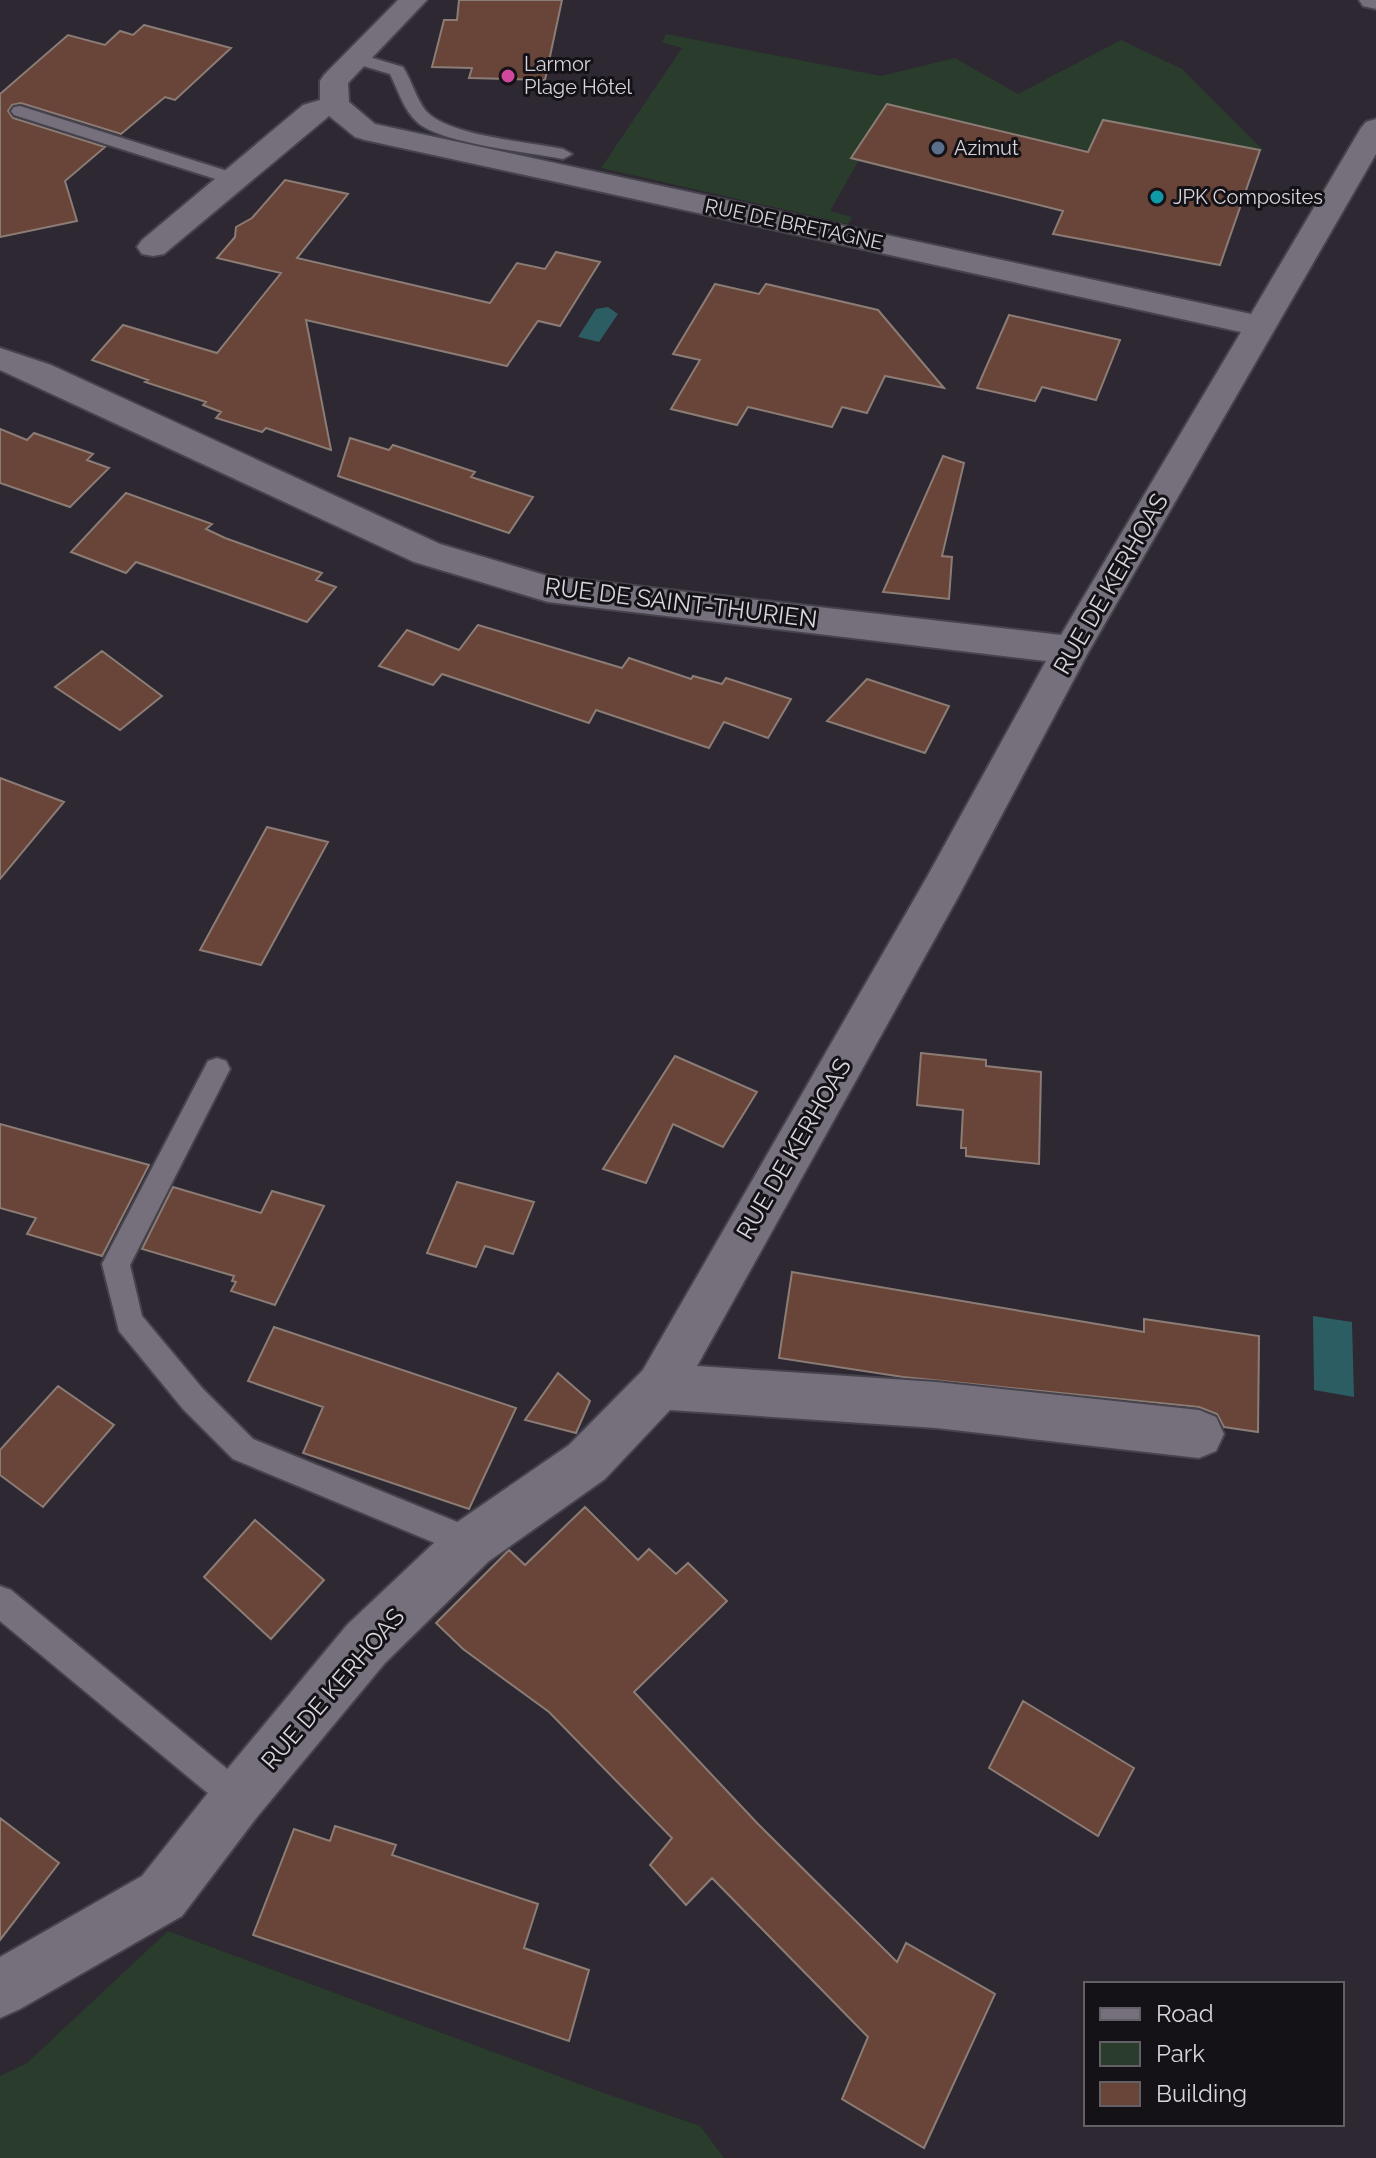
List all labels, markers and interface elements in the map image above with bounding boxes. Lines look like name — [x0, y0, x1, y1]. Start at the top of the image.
place label: Larmor Plage Hôtel — [524, 52, 633, 99]
marker: Larmor Plage Hôtel — [499, 67, 517, 85]
place label: Azimut — [954, 136, 1019, 160]
marker: Azimut — [929, 139, 947, 157]
place label: JPK Composites — [1173, 185, 1323, 209]
marker: JPK Composites — [1148, 188, 1166, 206]
street label: RUE DE BRETAGNE — [703, 193, 885, 255]
street label: RUE DE KERHOAS — [1047, 488, 1174, 679]
street label: RUE DE SAINT-THURIEN — [543, 571, 819, 634]
street label: RUE DE KERHOAS — [730, 1053, 857, 1244]
street label: RUE DE KERHOAS — [255, 1602, 410, 1775]
legend — [1084, 1982, 1344, 2126]
text: Road — [1156, 1999, 1214, 2028]
text: Park — [1156, 2039, 1205, 2068]
text: Building — [1156, 2079, 1247, 2108]

